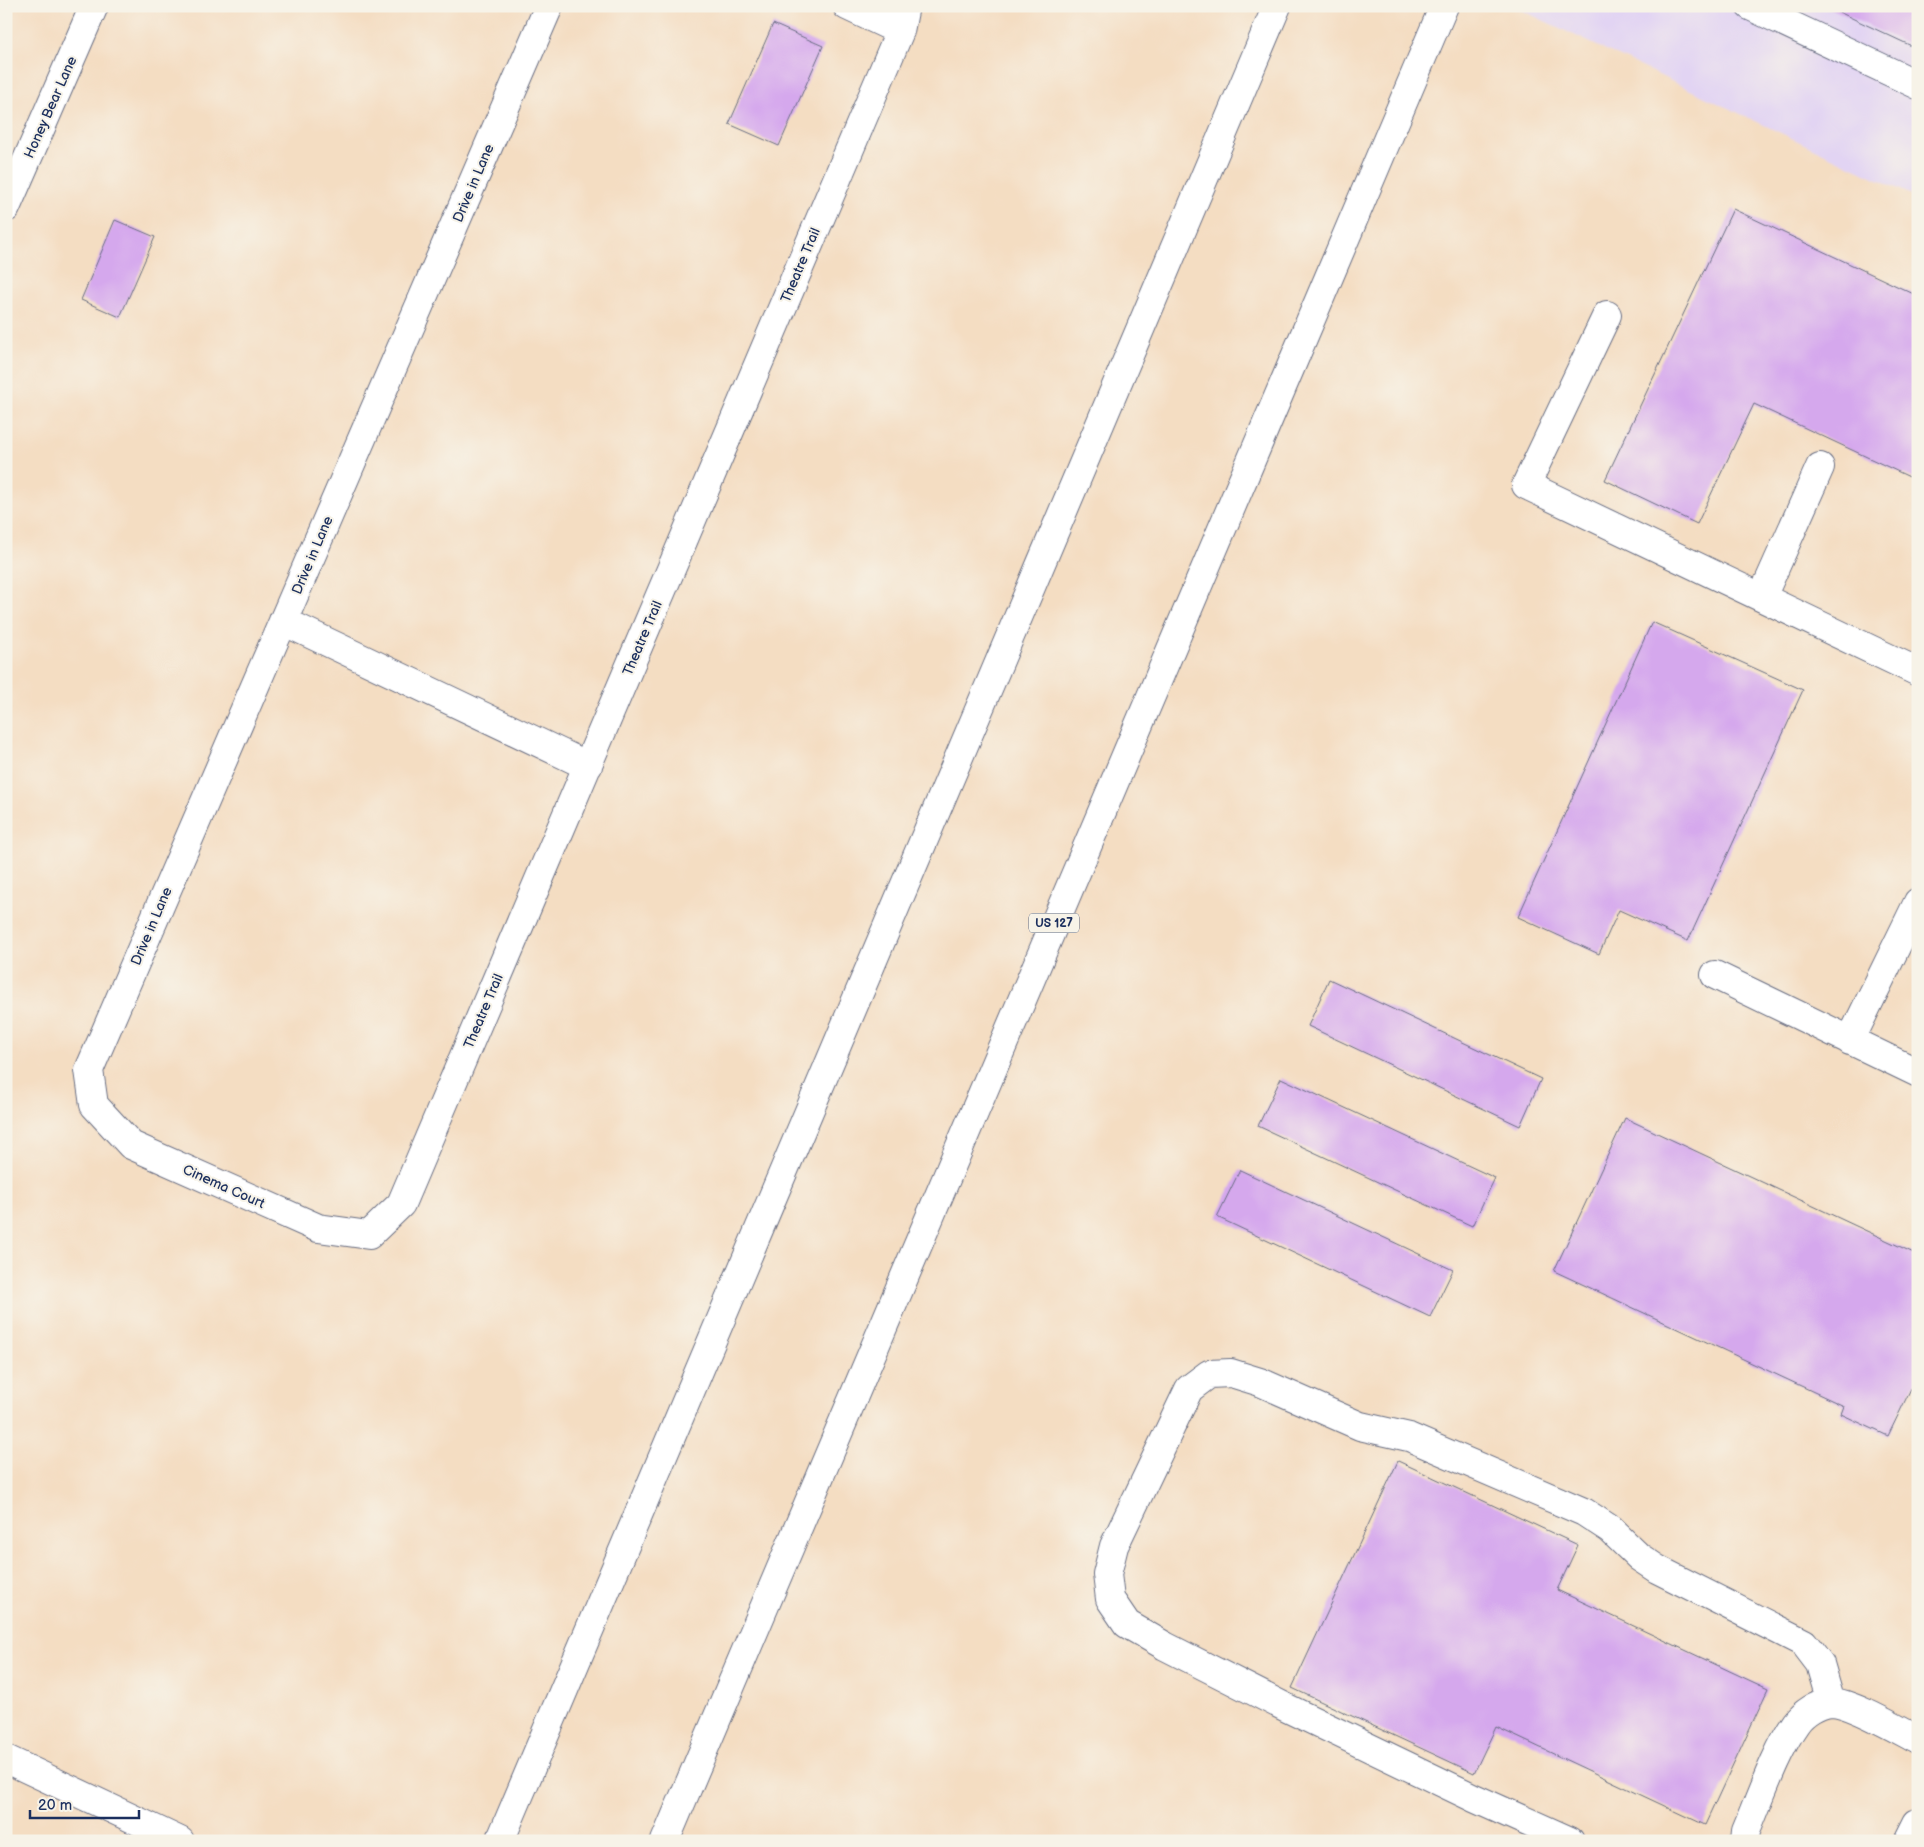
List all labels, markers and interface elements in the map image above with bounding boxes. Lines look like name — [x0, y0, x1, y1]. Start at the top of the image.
street label: Honey Bear Lane — [20, 54, 81, 161]
street label: Drive in Lane — [449, 141, 498, 225]
street label: Theatre Trail — [777, 225, 824, 305]
street label: Drive in Lane — [288, 513, 337, 597]
street label: Theatre Trail — [619, 598, 666, 678]
street label: Drive in Lane — [127, 884, 176, 968]
road number: US 127 — [1029, 914, 1079, 932]
street label: Theatre Trail — [460, 971, 507, 1051]
street label: Cinema Court — [180, 1161, 268, 1212]
scale bar — [30, 1787, 139, 1819]
text: 20 m — [38, 1796, 72, 1815]

